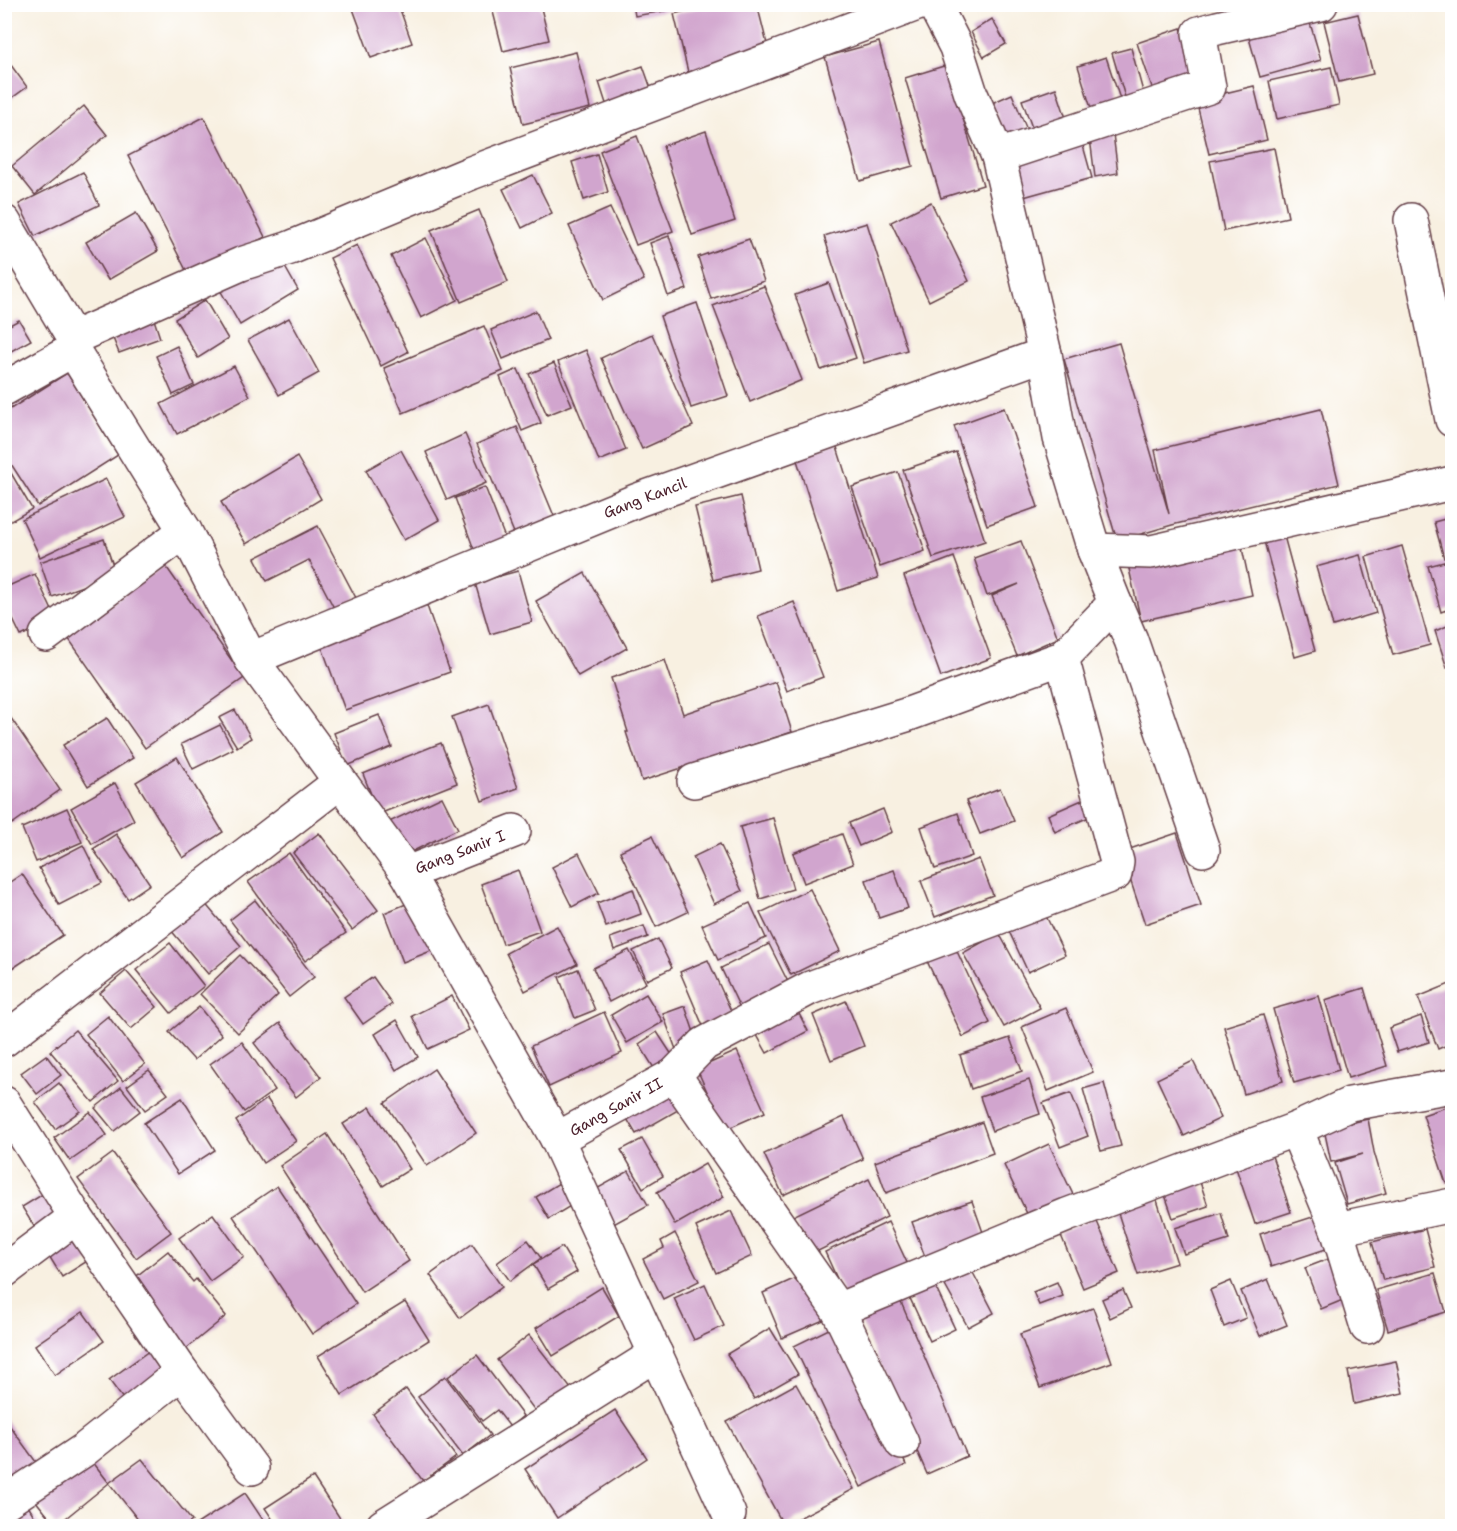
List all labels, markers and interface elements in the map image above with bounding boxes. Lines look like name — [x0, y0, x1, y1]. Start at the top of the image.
street label: Gang Kancil — [601, 473, 690, 523]
street label: Gang Sanir I — [412, 826, 508, 878]
street label: Gang Sanir II — [566, 1073, 666, 1141]

